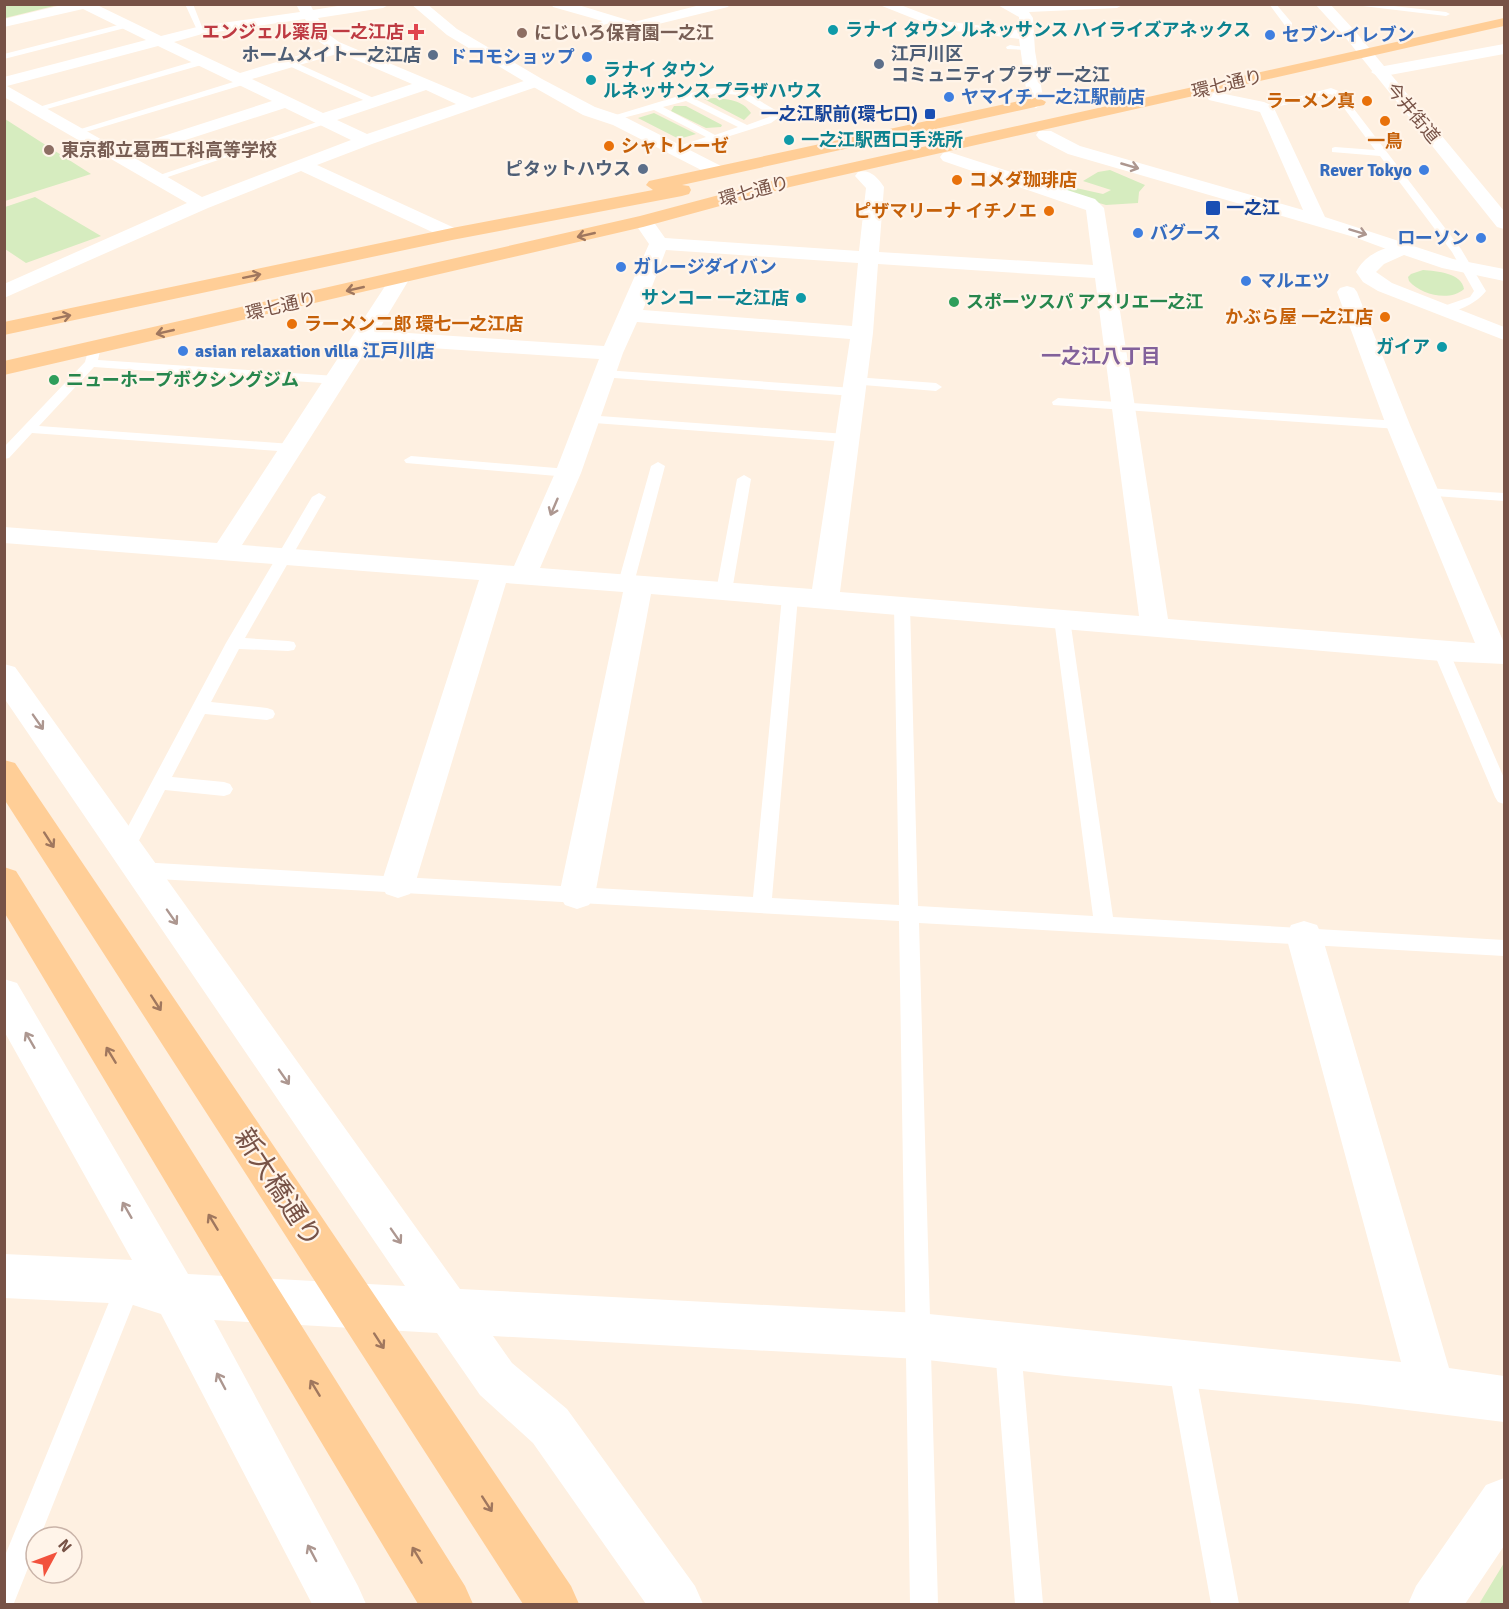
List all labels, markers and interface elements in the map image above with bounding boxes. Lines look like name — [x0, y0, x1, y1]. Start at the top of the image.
place label: ラナイ タウン ルネッサンス ハイライズアネックス — [845, 19, 1251, 41]
place label: エンジェル薬局 一之江店 — [202, 21, 404, 43]
place label: にじいろ保育園一之江 — [534, 22, 714, 44]
marker: ラナイ タウン ルネッサンス ハイライズアネックス — [826, 23, 840, 37]
place label: セブン-イレブン — [1282, 24, 1415, 46]
marker: エンジェル薬局 一之江店 — [409, 25, 423, 39]
marker: にじいろ保育園一之江 — [515, 26, 529, 40]
marker: セブン-イレブン — [1263, 28, 1277, 42]
place label: 江戸川区 コミュニティプラザ 一之江 — [891, 43, 1110, 86]
place label: ホームメイト一之江店 — [242, 44, 421, 66]
place label: ドコモショップ — [449, 46, 575, 68]
marker: ホームメイト一之江店 — [426, 48, 440, 62]
marker: ドコモショップ — [580, 50, 594, 64]
marker: 江戸川区 コミュニティプラザ 一之江 — [872, 57, 886, 71]
place label: ラナイ タウン ルネッサンス プラザハウス — [603, 59, 823, 102]
street label: 環七通り — [1189, 65, 1265, 103]
marker: ラナイ タウン ルネッサンス プラザハウス — [584, 73, 598, 87]
street label: 今井街道 — [1381, 78, 1445, 148]
place label: ヤマイチ 一之江駅前店 — [961, 86, 1145, 108]
marker: ヤマイチ 一之江駅前店 — [942, 90, 956, 104]
place label: ラーメン真 — [1266, 90, 1355, 112]
marker: ラーメン真 — [1360, 94, 1374, 108]
place label: 一之江駅前(環七口) — [761, 103, 918, 125]
marker: 一之江駅前(環七口) — [923, 107, 937, 121]
marker: 一鳥 — [1378, 114, 1392, 128]
place label: 一之江駅西口手洗所 — [801, 129, 963, 151]
place label: 一鳥 — [1367, 130, 1403, 152]
marker: 一之江駅西口手洗所 — [782, 133, 796, 147]
place label: シャトレーゼ — [621, 135, 729, 157]
place label: 東京都立葛西工科高等学校 — [61, 139, 277, 161]
marker: シャトレーゼ — [602, 139, 616, 153]
marker: 東京都立葛西工科高等学校 — [42, 143, 56, 157]
place label: ピタットハウス — [505, 158, 631, 180]
place label: Rever Tokyo — [1319, 159, 1412, 181]
one-way arrow — [1120, 161, 1139, 173]
marker: ピタットハウス — [636, 162, 650, 176]
marker: Rever Tokyo — [1417, 163, 1431, 177]
place label: コメダ珈琲店 — [969, 169, 1077, 191]
street label: 環七通り — [716, 171, 792, 211]
marker: コメダ珈琲店 — [950, 173, 964, 187]
place label: 一之江 — [1226, 197, 1280, 219]
marker: 一之江 — [1204, 199, 1222, 217]
place label: ピザマリーナ イチノエ — [854, 200, 1037, 222]
marker: ピザマリーナ イチノエ — [1042, 204, 1056, 218]
place label: バグース — [1150, 222, 1221, 244]
marker: バグース — [1131, 226, 1145, 240]
one-way arrow — [1348, 227, 1367, 238]
place label: ローソン — [1397, 227, 1469, 249]
one-way arrow — [577, 229, 596, 241]
marker: ローソン — [1474, 231, 1488, 245]
place label: ガレージダイバン — [633, 256, 777, 278]
marker: ガレージダイバン — [614, 260, 628, 274]
one-way arrow — [243, 270, 262, 282]
place label: マルエツ — [1258, 270, 1330, 292]
marker: マルエツ — [1239, 274, 1253, 288]
one-way arrow — [346, 283, 365, 295]
street label: 環七通り — [243, 287, 319, 325]
place label: サンコー 一之江店 — [641, 287, 789, 309]
marker: サンコー 一之江店 — [794, 291, 808, 305]
place label: スポーツスパ アスリエ一之江 — [966, 291, 1204, 313]
marker: スポーツスパ アスリエ一之江 — [947, 295, 961, 309]
place label: かぶら屋 一之江店 — [1225, 306, 1373, 328]
marker: かぶら屋 一之江店 — [1378, 310, 1392, 324]
one-way arrow — [51, 311, 71, 322]
place label: ラーメン二郎 環七一之江店 — [304, 313, 523, 335]
marker: ラーメン二郎 環七一之江店 — [285, 317, 299, 331]
one-way arrow — [156, 327, 175, 339]
place label: ガイア — [1376, 336, 1430, 358]
place label: asian relaxation villa 江戸川店 — [195, 340, 434, 362]
marker: ガイア — [1435, 340, 1449, 354]
marker: asian relaxation villa 江戸川店 — [176, 344, 190, 358]
district label: 一之江八丁目 — [1041, 344, 1161, 369]
place label: ニューホープボクシングジム — [66, 369, 299, 391]
marker: ニューホープボクシングジム — [47, 373, 61, 387]
one-way arrow — [547, 497, 559, 515]
one-way arrow — [32, 713, 44, 730]
one-way arrow — [43, 832, 55, 848]
one-way arrow — [166, 908, 178, 925]
one-way arrow — [150, 994, 162, 1011]
one-way arrow — [24, 1032, 36, 1049]
one-way arrow — [105, 1047, 118, 1064]
one-way arrow — [278, 1068, 290, 1084]
street label: 新大橋通り — [227, 1122, 329, 1254]
one-way arrow — [121, 1202, 133, 1219]
one-way arrow — [207, 1214, 219, 1231]
one-way arrow — [390, 1228, 402, 1244]
one-way arrow — [373, 1333, 385, 1349]
one-way arrow — [215, 1372, 226, 1390]
one-way arrow — [308, 1380, 320, 1397]
one-way arrow — [481, 1495, 493, 1512]
north arrow — [24, 1525, 84, 1585]
text: N — [53, 1535, 76, 1557]
one-way arrow — [306, 1545, 318, 1562]
one-way arrow — [410, 1547, 422, 1564]

